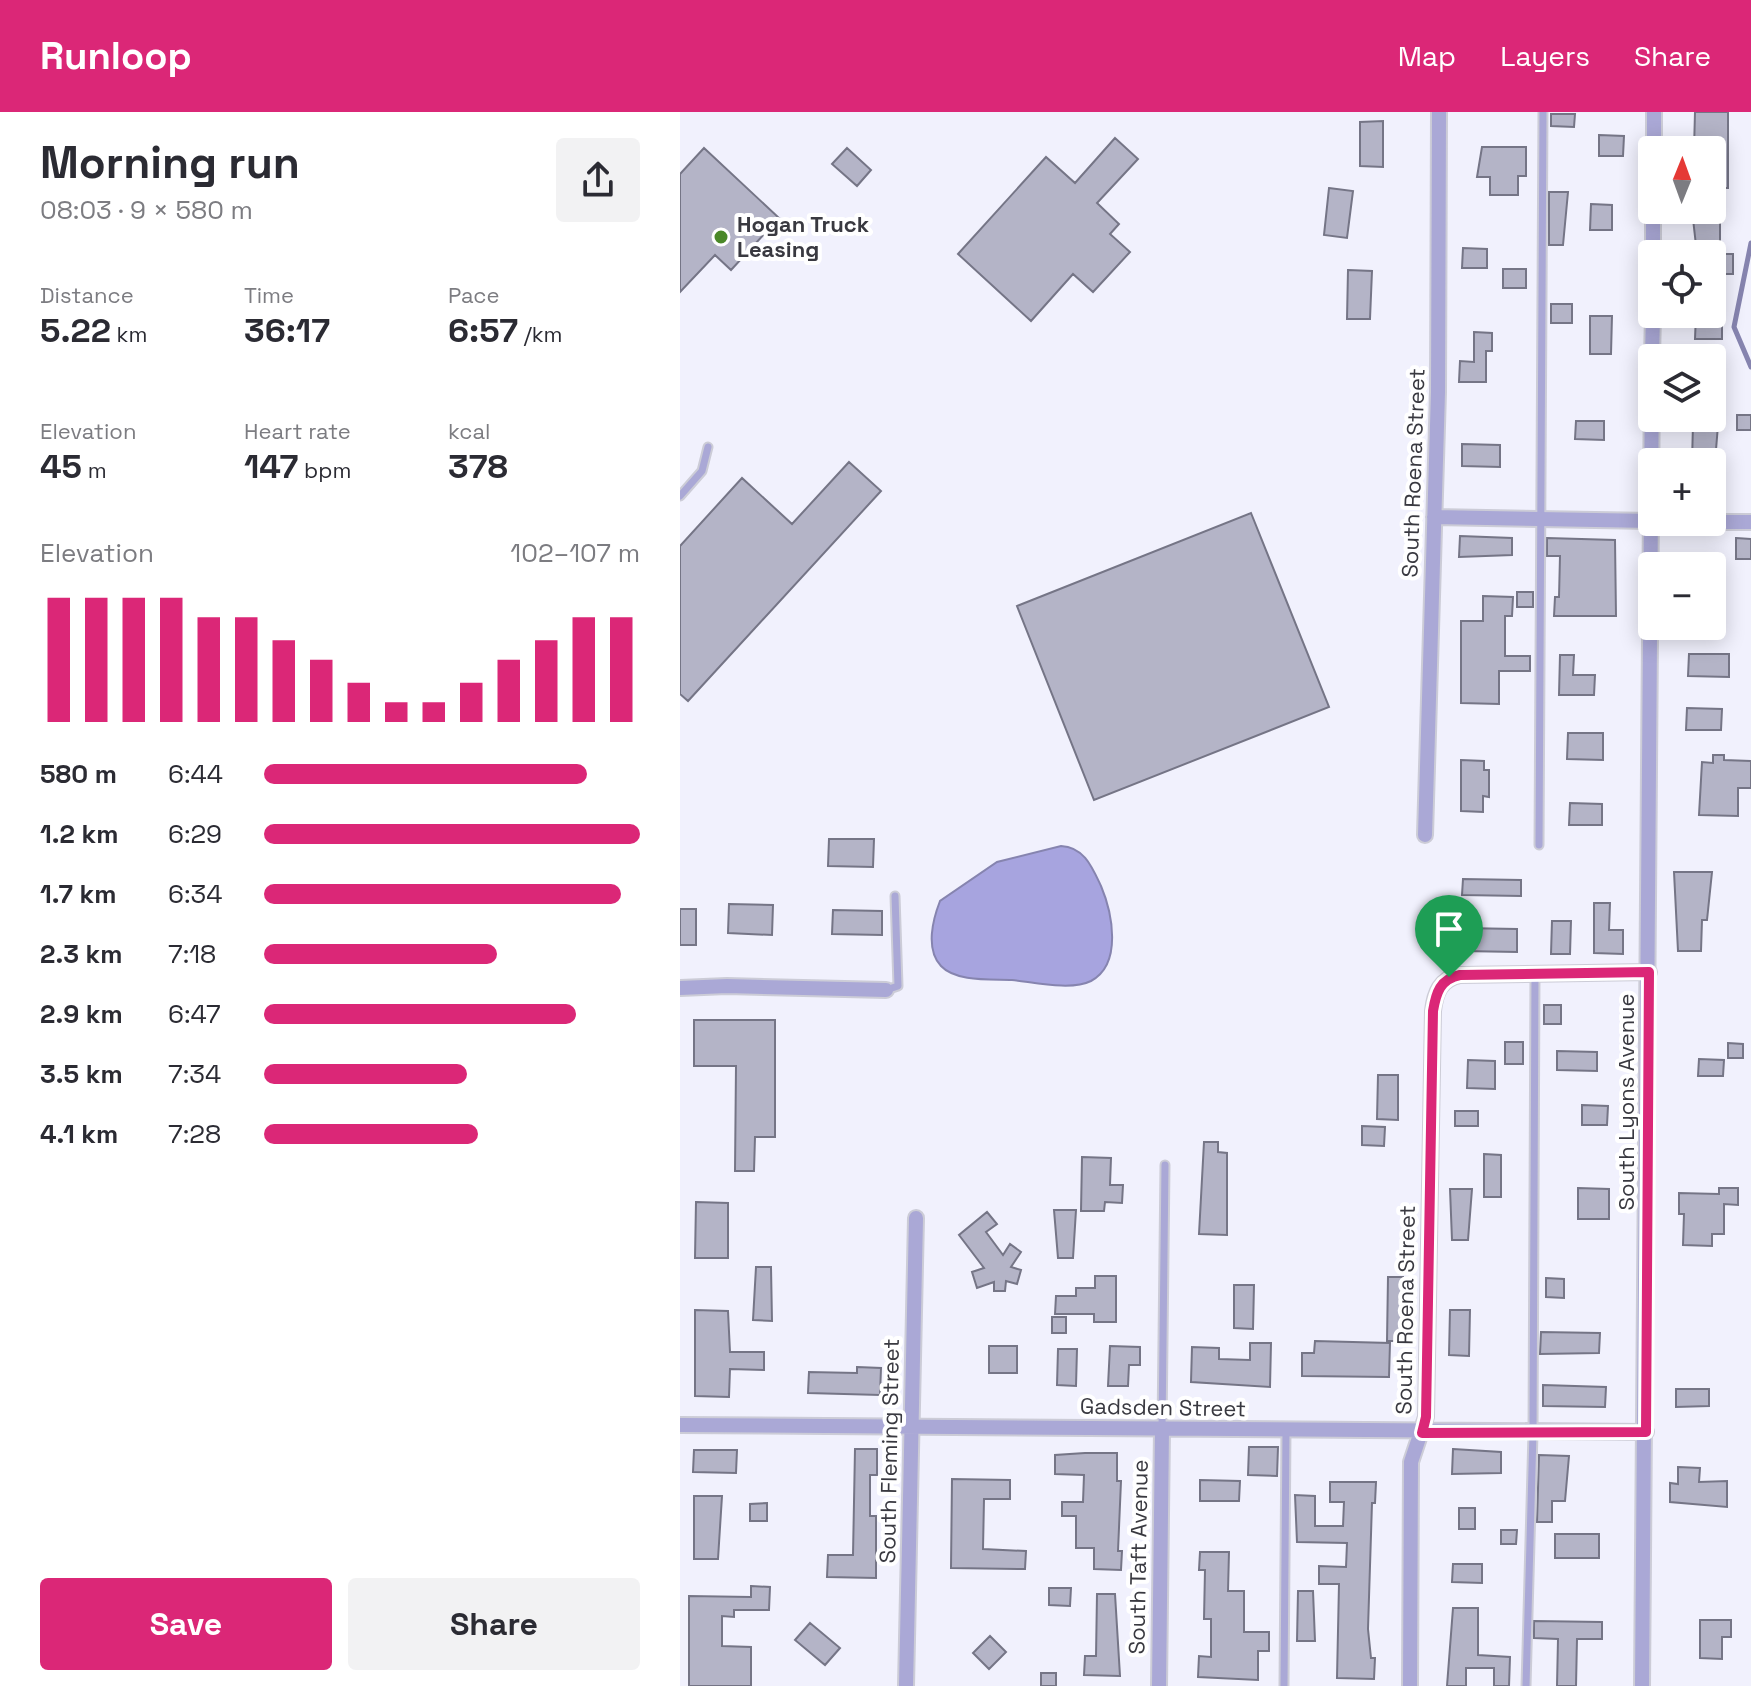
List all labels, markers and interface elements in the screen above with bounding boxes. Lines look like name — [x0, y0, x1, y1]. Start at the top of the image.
text: Runloop — [40, 32, 192, 80]
text: Map — [1398, 38, 1456, 74]
text: Layers — [1500, 38, 1590, 74]
text: Share — [1634, 38, 1711, 74]
text: Morning run — [40, 135, 300, 191]
north arrow — [1638, 136, 1726, 224]
map controls — [1638, 136, 1726, 640]
button: share — [556, 138, 640, 222]
text: 08:03 · 9 × 580 m — [40, 193, 253, 227]
place label: Hogan Truck Leasing — [737, 210, 870, 263]
marker: Hogan Truck Leasing — [712, 228, 730, 246]
button: locate — [1638, 240, 1726, 328]
text: Distance — [40, 281, 134, 309]
text: Time — [244, 281, 294, 309]
text: Pace — [448, 281, 500, 309]
text: 5.22 — [40, 309, 111, 352]
text: 36:17 — [244, 309, 330, 352]
text: 6:57 — [448, 309, 518, 352]
text: km — [111, 320, 147, 348]
text: /km — [518, 320, 563, 348]
button: layers — [1638, 344, 1726, 432]
street label: South Roena Street — [1395, 368, 1431, 578]
text: Elevation — [40, 417, 136, 445]
text: Heart rate — [244, 417, 351, 445]
text: kcal — [448, 417, 490, 445]
text: 45 — [40, 445, 82, 488]
text: 147 — [244, 445, 298, 488]
text: 378 — [448, 445, 508, 488]
button: + — [1638, 448, 1726, 536]
text: m — [82, 456, 107, 484]
text: bpm — [298, 456, 351, 484]
text: Elevation — [40, 536, 154, 570]
text: 102–107 m — [510, 536, 640, 570]
button: − — [1638, 552, 1726, 640]
text: 580 m — [40, 757, 117, 791]
text: 6:44 — [168, 757, 223, 791]
text: 1.2 km — [40, 817, 118, 851]
text: 6:29 — [168, 817, 222, 851]
text: 1.7 km — [40, 877, 117, 911]
text: 6:34 — [168, 877, 222, 911]
pin — [1415, 895, 1483, 977]
icon: arrive — [1427, 907, 1471, 951]
text: 2.3 km — [40, 937, 122, 971]
text: 7:18 — [168, 937, 216, 971]
street label: South Lyons Avenue — [1612, 994, 1640, 1210]
text: 2.9 km — [40, 997, 123, 1031]
text: 6:47 — [168, 997, 221, 1031]
text: 3.5 km — [40, 1057, 123, 1091]
text: 7:34 — [168, 1057, 221, 1091]
text: 4.1 km — [40, 1117, 118, 1151]
text: 7:28 — [168, 1117, 221, 1151]
street label: South Roena Street — [1389, 1205, 1421, 1415]
street label: South Fleming Street — [873, 1338, 905, 1564]
street label: Gadsden Street — [1080, 1392, 1246, 1422]
street label: South Taft Avenue — [1122, 1459, 1154, 1655]
button: Save — [40, 1578, 332, 1670]
button: Share — [348, 1578, 640, 1670]

